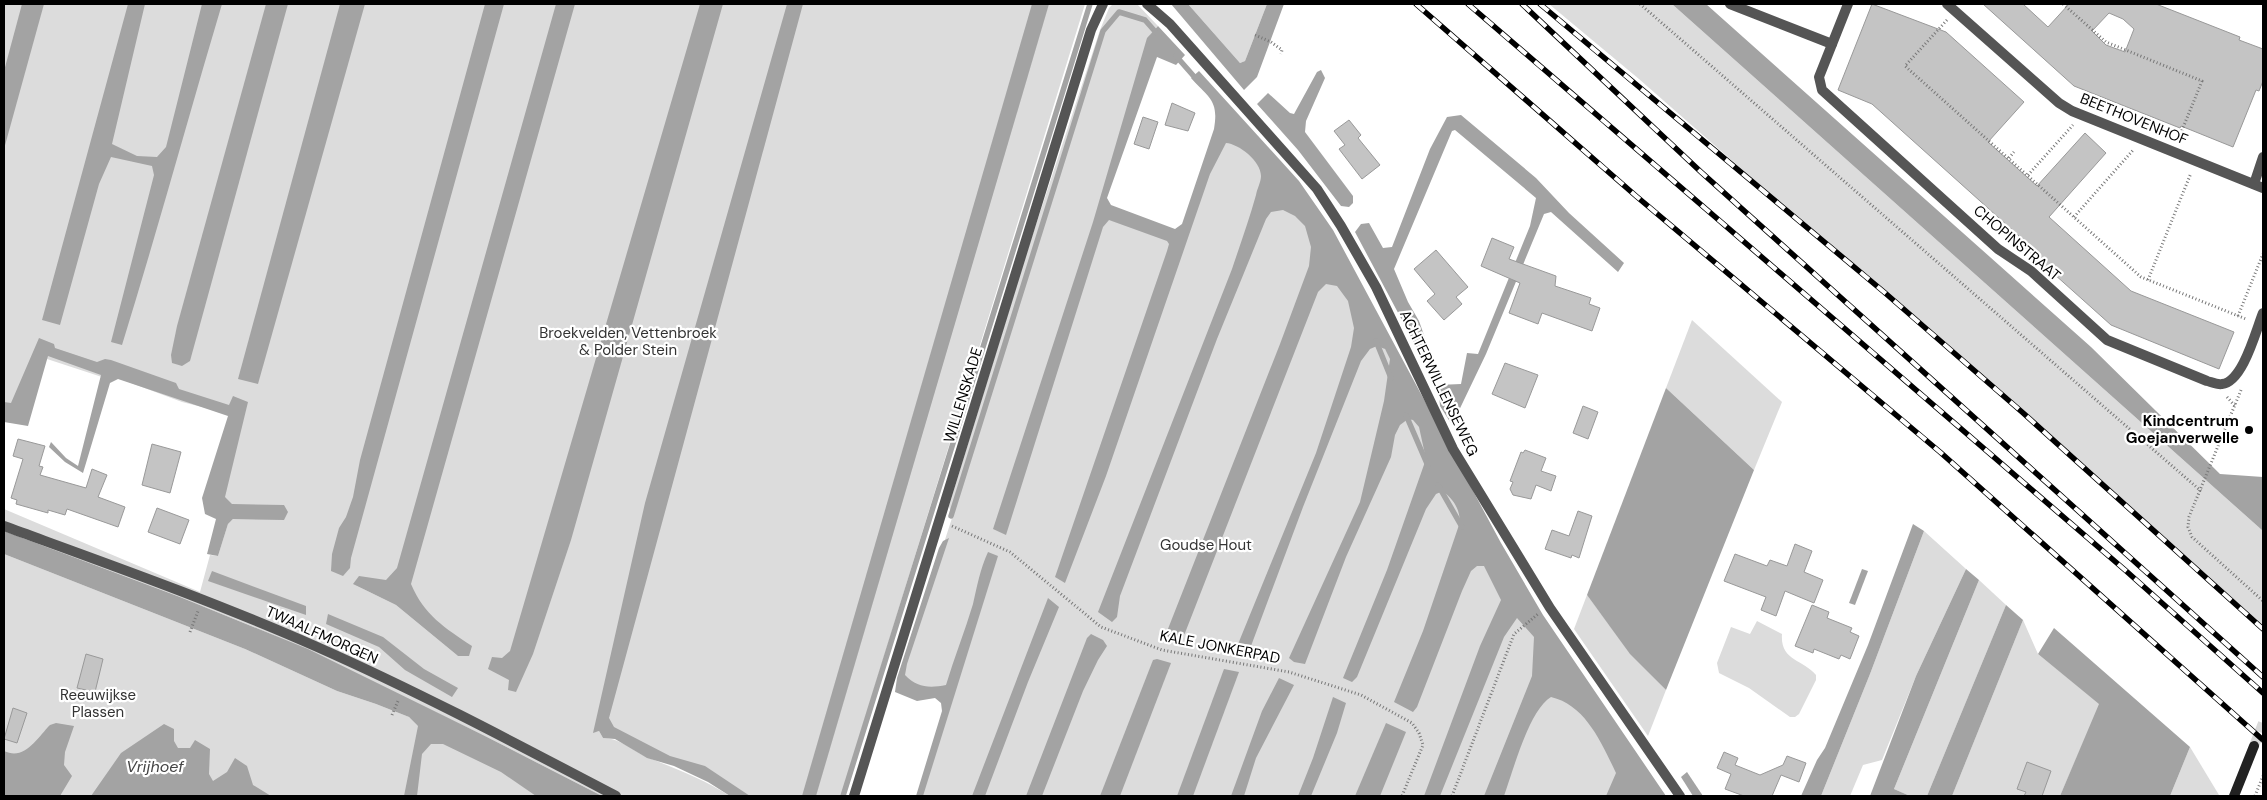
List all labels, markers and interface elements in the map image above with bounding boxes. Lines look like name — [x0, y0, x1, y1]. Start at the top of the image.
street label: BEETHOVENHOF — [2077, 88, 2191, 150]
street label: CHOPINSTRAAT — [1969, 201, 2065, 285]
street label: ACHTERWILLENSEWEG — [1395, 307, 1483, 459]
park label: Broekvelden, Vettenbroek & Polder Stein — [539, 323, 717, 360]
street label: WILLENSKADE — [939, 345, 987, 445]
place label: Kindcentrum Goejanverwelle — [2126, 411, 2239, 448]
marker: Kindcentrum Goejanverwelle — [2243, 424, 2255, 436]
park label: Goudse Hout — [1160, 535, 1252, 555]
street label: TWAALFMORGEN — [263, 601, 381, 669]
street label: KALE JONKERPAD — [1158, 626, 1282, 668]
park label: Reeuwijkse Plassen — [60, 685, 136, 722]
water label: Vrijhoef — [126, 756, 185, 777]

